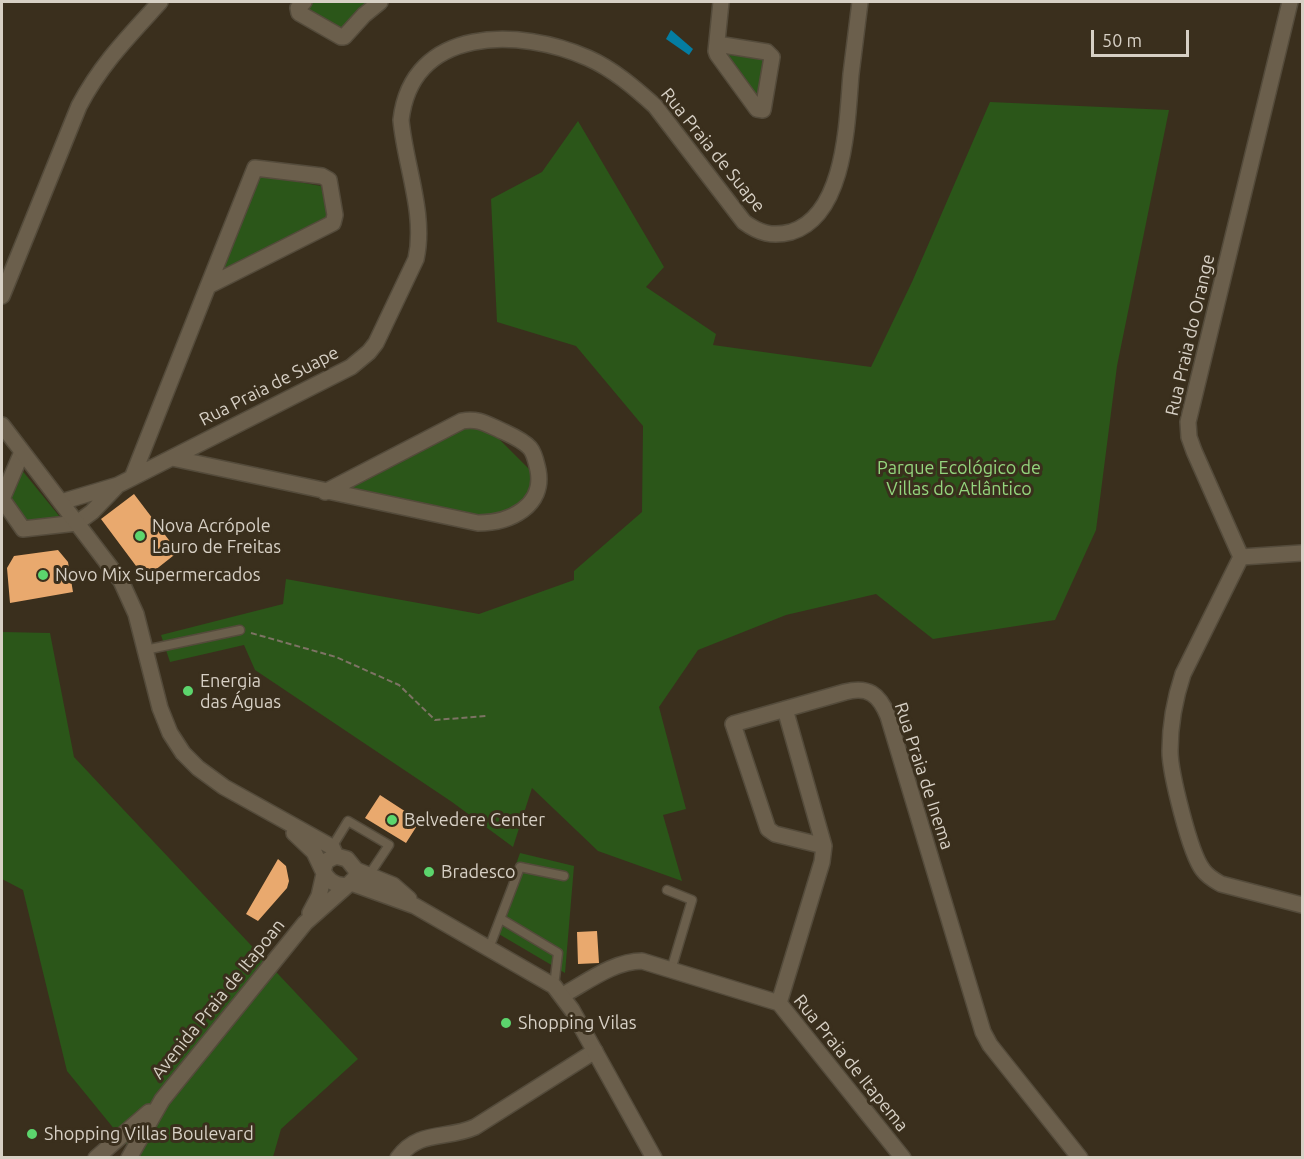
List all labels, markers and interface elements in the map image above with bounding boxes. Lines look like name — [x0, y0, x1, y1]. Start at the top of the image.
scale bar — [1094, 18, 1192, 56]
text: 50 m — [1102, 30, 1142, 50]
street label: Rua Praia de Suape — [656, 84, 770, 216]
street label: Rua Praia do Orange — [1161, 252, 1219, 418]
street label: Rua Praia de Suape — [196, 342, 342, 430]
park label: Parque Ecológico de Villas do Atlântico — [877, 457, 1041, 500]
place label: Nova Acrópole Lauro de Freitas — [152, 515, 281, 558]
marker: Nova Acrópole Lauro de Freitas — [133, 529, 147, 543]
place label: Novo Mix Supermercados — [55, 564, 261, 586]
marker: Novo Mix Supermercados — [36, 568, 50, 582]
place label: Energia das Águas — [200, 670, 281, 712]
marker: Energia das Águas — [181, 684, 195, 698]
street label: Rua Praia de Inema — [890, 700, 958, 852]
place label: Belvedere Center — [404, 809, 545, 831]
marker: Belvedere Center — [385, 813, 399, 827]
place label: Bradesco — [441, 861, 516, 883]
marker: Bradesco — [422, 865, 436, 879]
street label: Avenida Praia de Itapoan — [147, 915, 289, 1083]
street label: Rua Praia de Itapema — [789, 990, 913, 1136]
place label: Shopping Vilas — [518, 1012, 637, 1034]
marker: Shopping Vilas — [499, 1016, 513, 1030]
place label: Shopping Villas Boulevard — [44, 1123, 254, 1145]
marker: Shopping Villas Boulevard — [25, 1127, 39, 1141]

